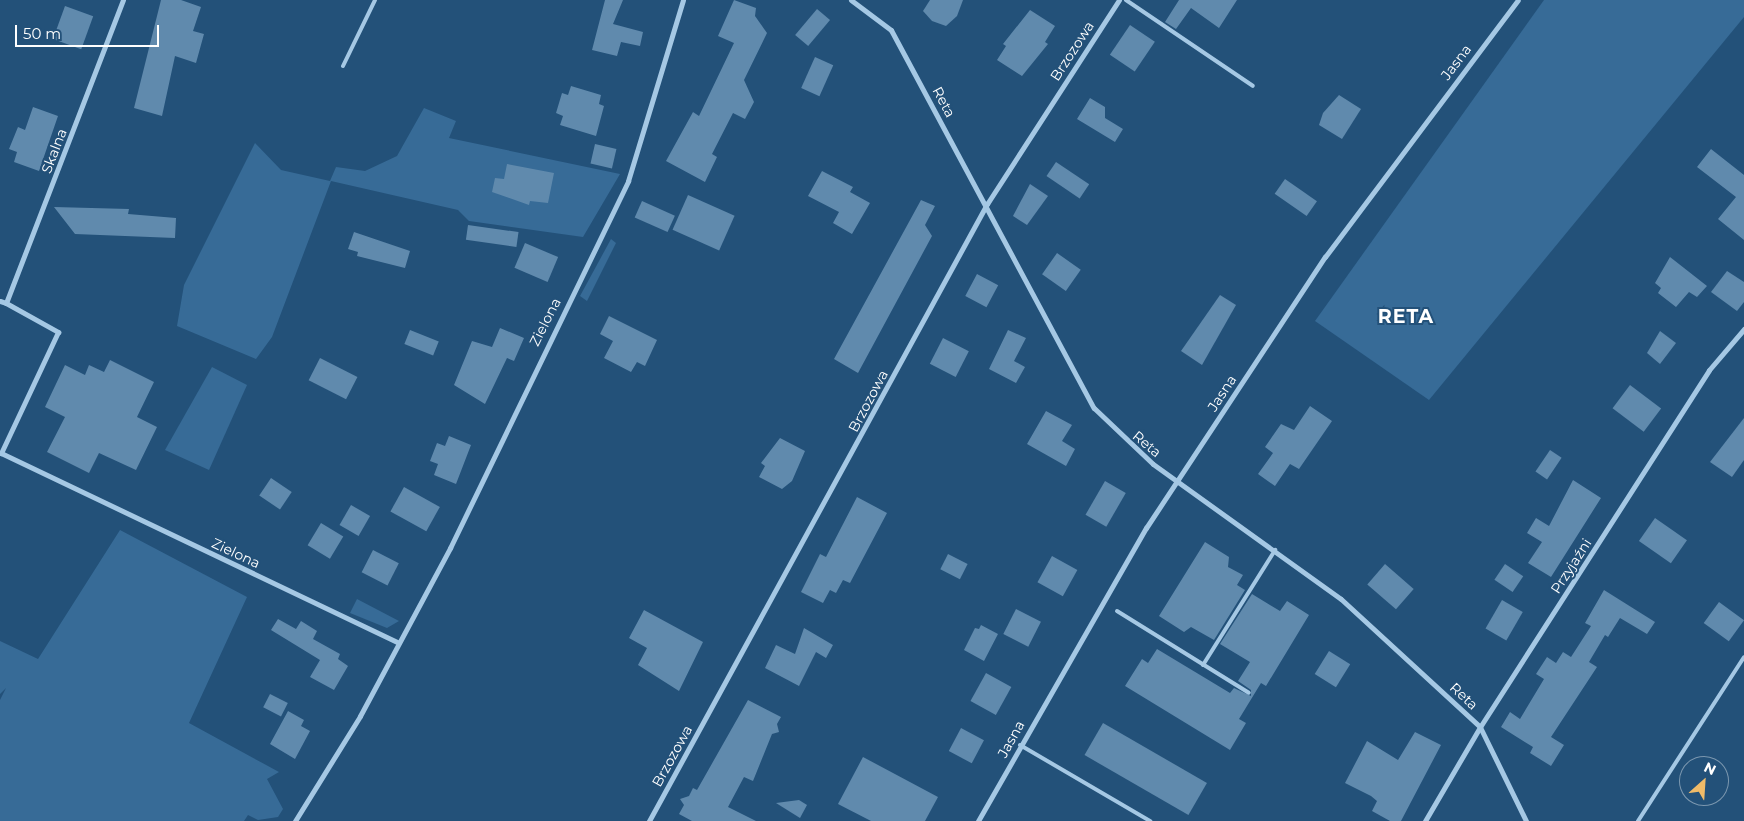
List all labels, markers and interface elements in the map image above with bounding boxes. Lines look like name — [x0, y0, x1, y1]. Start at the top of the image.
scale bar — [18, 15, 161, 47]
street label: Brzozowa — [1047, 18, 1097, 84]
text: 50 m — [23, 24, 61, 43]
street label: Jasna — [1437, 41, 1475, 83]
street label: Reta — [929, 84, 959, 120]
street label: Skalna — [38, 126, 70, 176]
street label: Zielona — [526, 295, 564, 349]
district label: RETA — [1377, 306, 1435, 328]
street label: Brzozowa — [845, 367, 891, 435]
street label: Jasna — [1204, 372, 1240, 414]
street label: Reta — [1129, 427, 1165, 461]
street label: Zielona — [209, 534, 263, 572]
street label: Przyjaźni — [1547, 535, 1595, 597]
street label: Reta — [1446, 679, 1482, 713]
street label: Jasna — [994, 718, 1028, 760]
street label: Brzozowa — [648, 722, 696, 790]
north arrow — [1679, 756, 1729, 806]
text: N — [1701, 758, 1719, 779]

